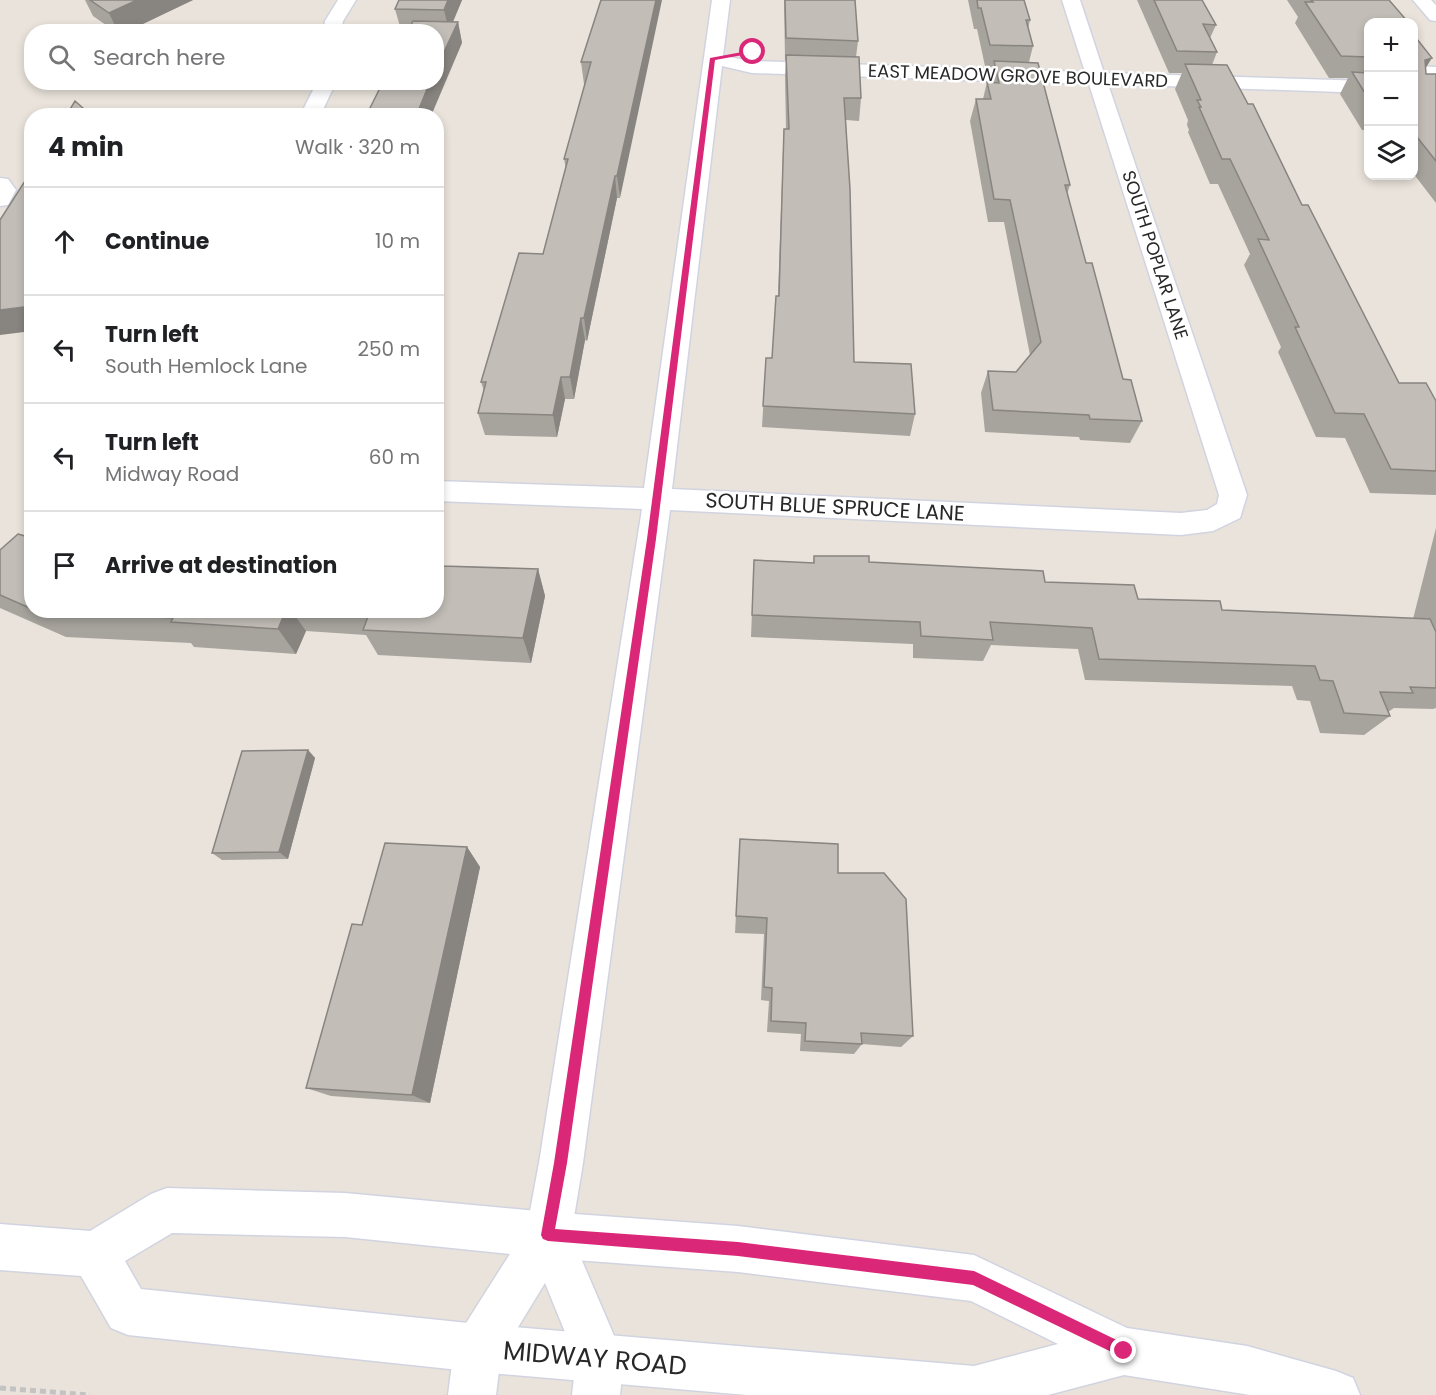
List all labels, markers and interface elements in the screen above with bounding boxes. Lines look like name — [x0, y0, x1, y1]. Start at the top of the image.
map controls — [1364, 18, 1418, 180]
button: + — [1364, 18, 1418, 72]
search box — [24, 24, 444, 90]
route start — [739, 38, 765, 64]
icon: search — [45, 41, 78, 74]
text: Search here — [93, 42, 226, 73]
street label: EAST MEADOW GROVE BOULEVARD — [868, 58, 1168, 93]
button: − — [1364, 72, 1418, 126]
button: layers — [1364, 126, 1418, 180]
text: 4 min — [48, 129, 124, 165]
text: Walk · 320 m — [295, 133, 420, 161]
street label: SOUTH POPLAR LANE — [1116, 167, 1195, 343]
icon: ahead — [48, 225, 81, 258]
text: Continue — [105, 226, 209, 257]
text: 10 m — [375, 227, 420, 255]
text: Turn left — [105, 319, 199, 350]
icon: left — [48, 333, 81, 366]
text: 250 m — [357, 335, 420, 363]
text: South Hemlock Lane — [105, 352, 307, 380]
text: Turn left — [105, 427, 199, 458]
icon: left — [48, 441, 81, 474]
text: 60 m — [369, 443, 420, 471]
text: Midway Road — [105, 460, 239, 488]
street label: SOUTH BLUE SPRUCE LANE — [705, 485, 966, 528]
icon: arrive — [48, 549, 81, 582]
text: Arrive at destination — [105, 550, 337, 581]
street label: MIDWAY ROAD — [502, 1332, 688, 1384]
route end — [1110, 1337, 1136, 1363]

